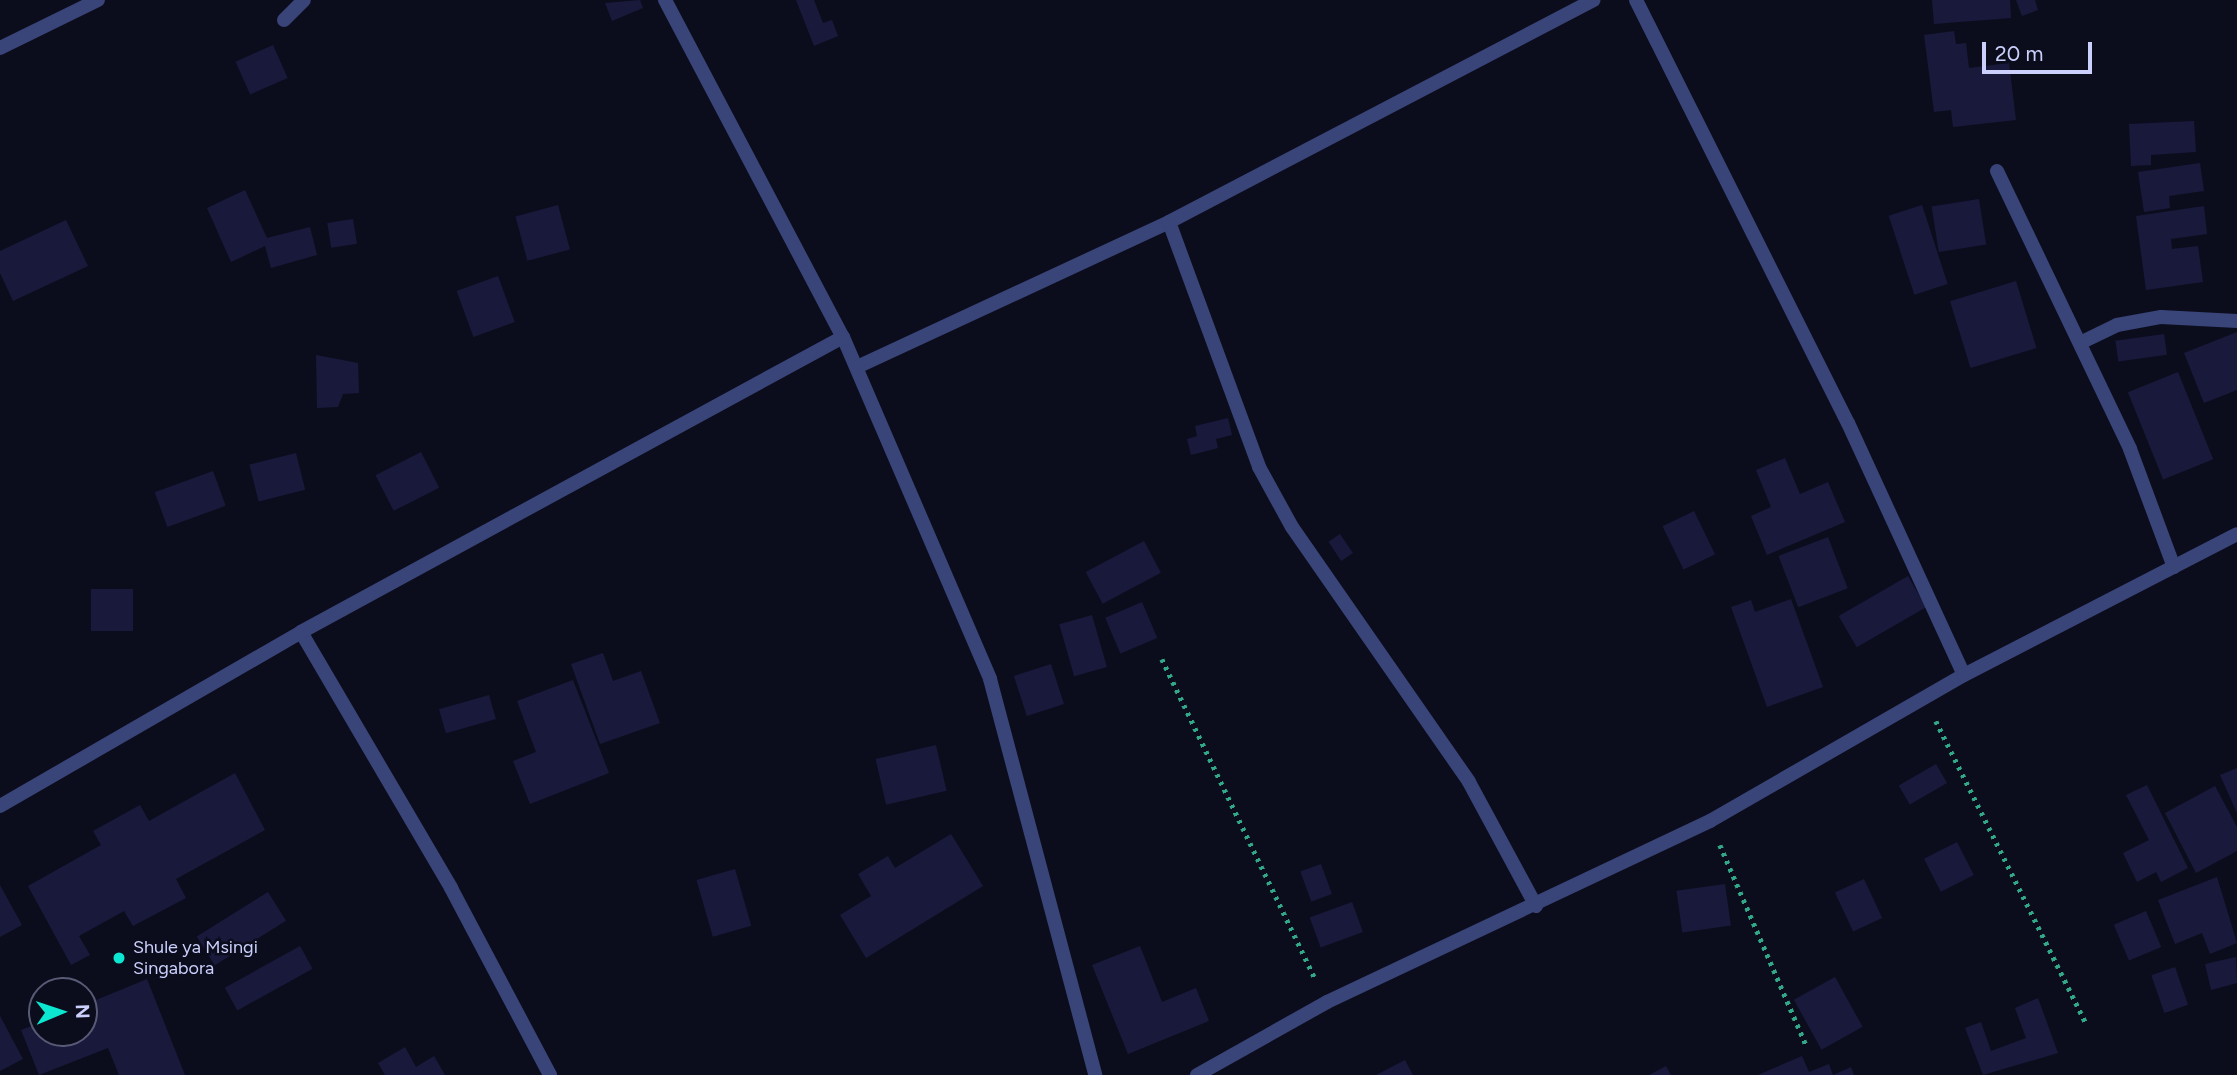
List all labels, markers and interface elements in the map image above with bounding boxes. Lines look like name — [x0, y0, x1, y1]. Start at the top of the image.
scale bar — [1985, 28, 2095, 72]
text: 20 m — [1995, 41, 2043, 66]
place label: Shule ya Msingi Singabora — [133, 937, 258, 979]
marker: Shule ya Msingi Singabora — [111, 950, 127, 966]
north arrow — [28, 977, 98, 1047]
text: N — [71, 1004, 94, 1019]

